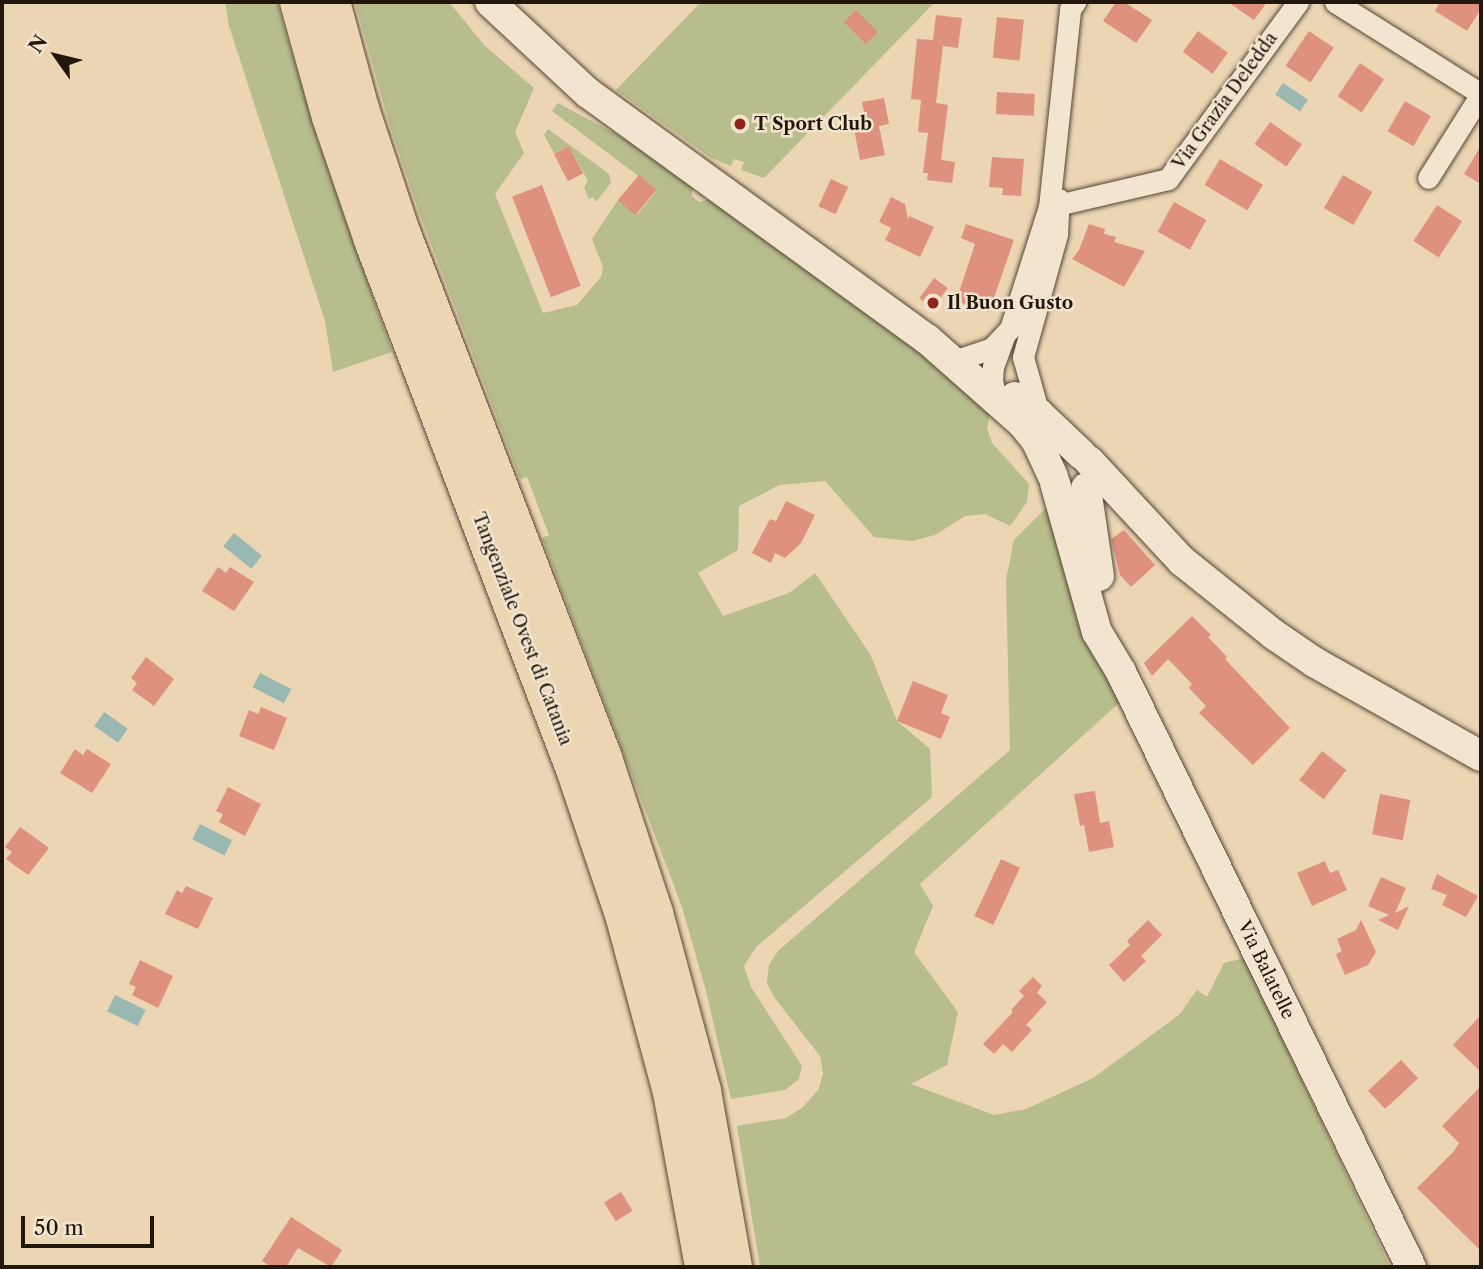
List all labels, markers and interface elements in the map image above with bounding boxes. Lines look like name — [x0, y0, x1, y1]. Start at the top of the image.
north arrow — [21, 21, 91, 91]
street label: Via Grazia Deledda — [1168, 28, 1282, 174]
text: N — [24, 31, 52, 57]
place label: T Sport Club — [754, 113, 872, 135]
marker: T Sport Club — [732, 116, 748, 132]
place label: Il Buon Gusto — [947, 292, 1073, 314]
marker: Il Buon Gusto — [925, 295, 941, 311]
street label: Tangenziale Ovest di Catania — [468, 510, 576, 748]
street label: Via Balatelle — [1233, 917, 1299, 1023]
scale bar — [24, 1202, 158, 1246]
text: 50 m — [34, 1215, 84, 1240]

